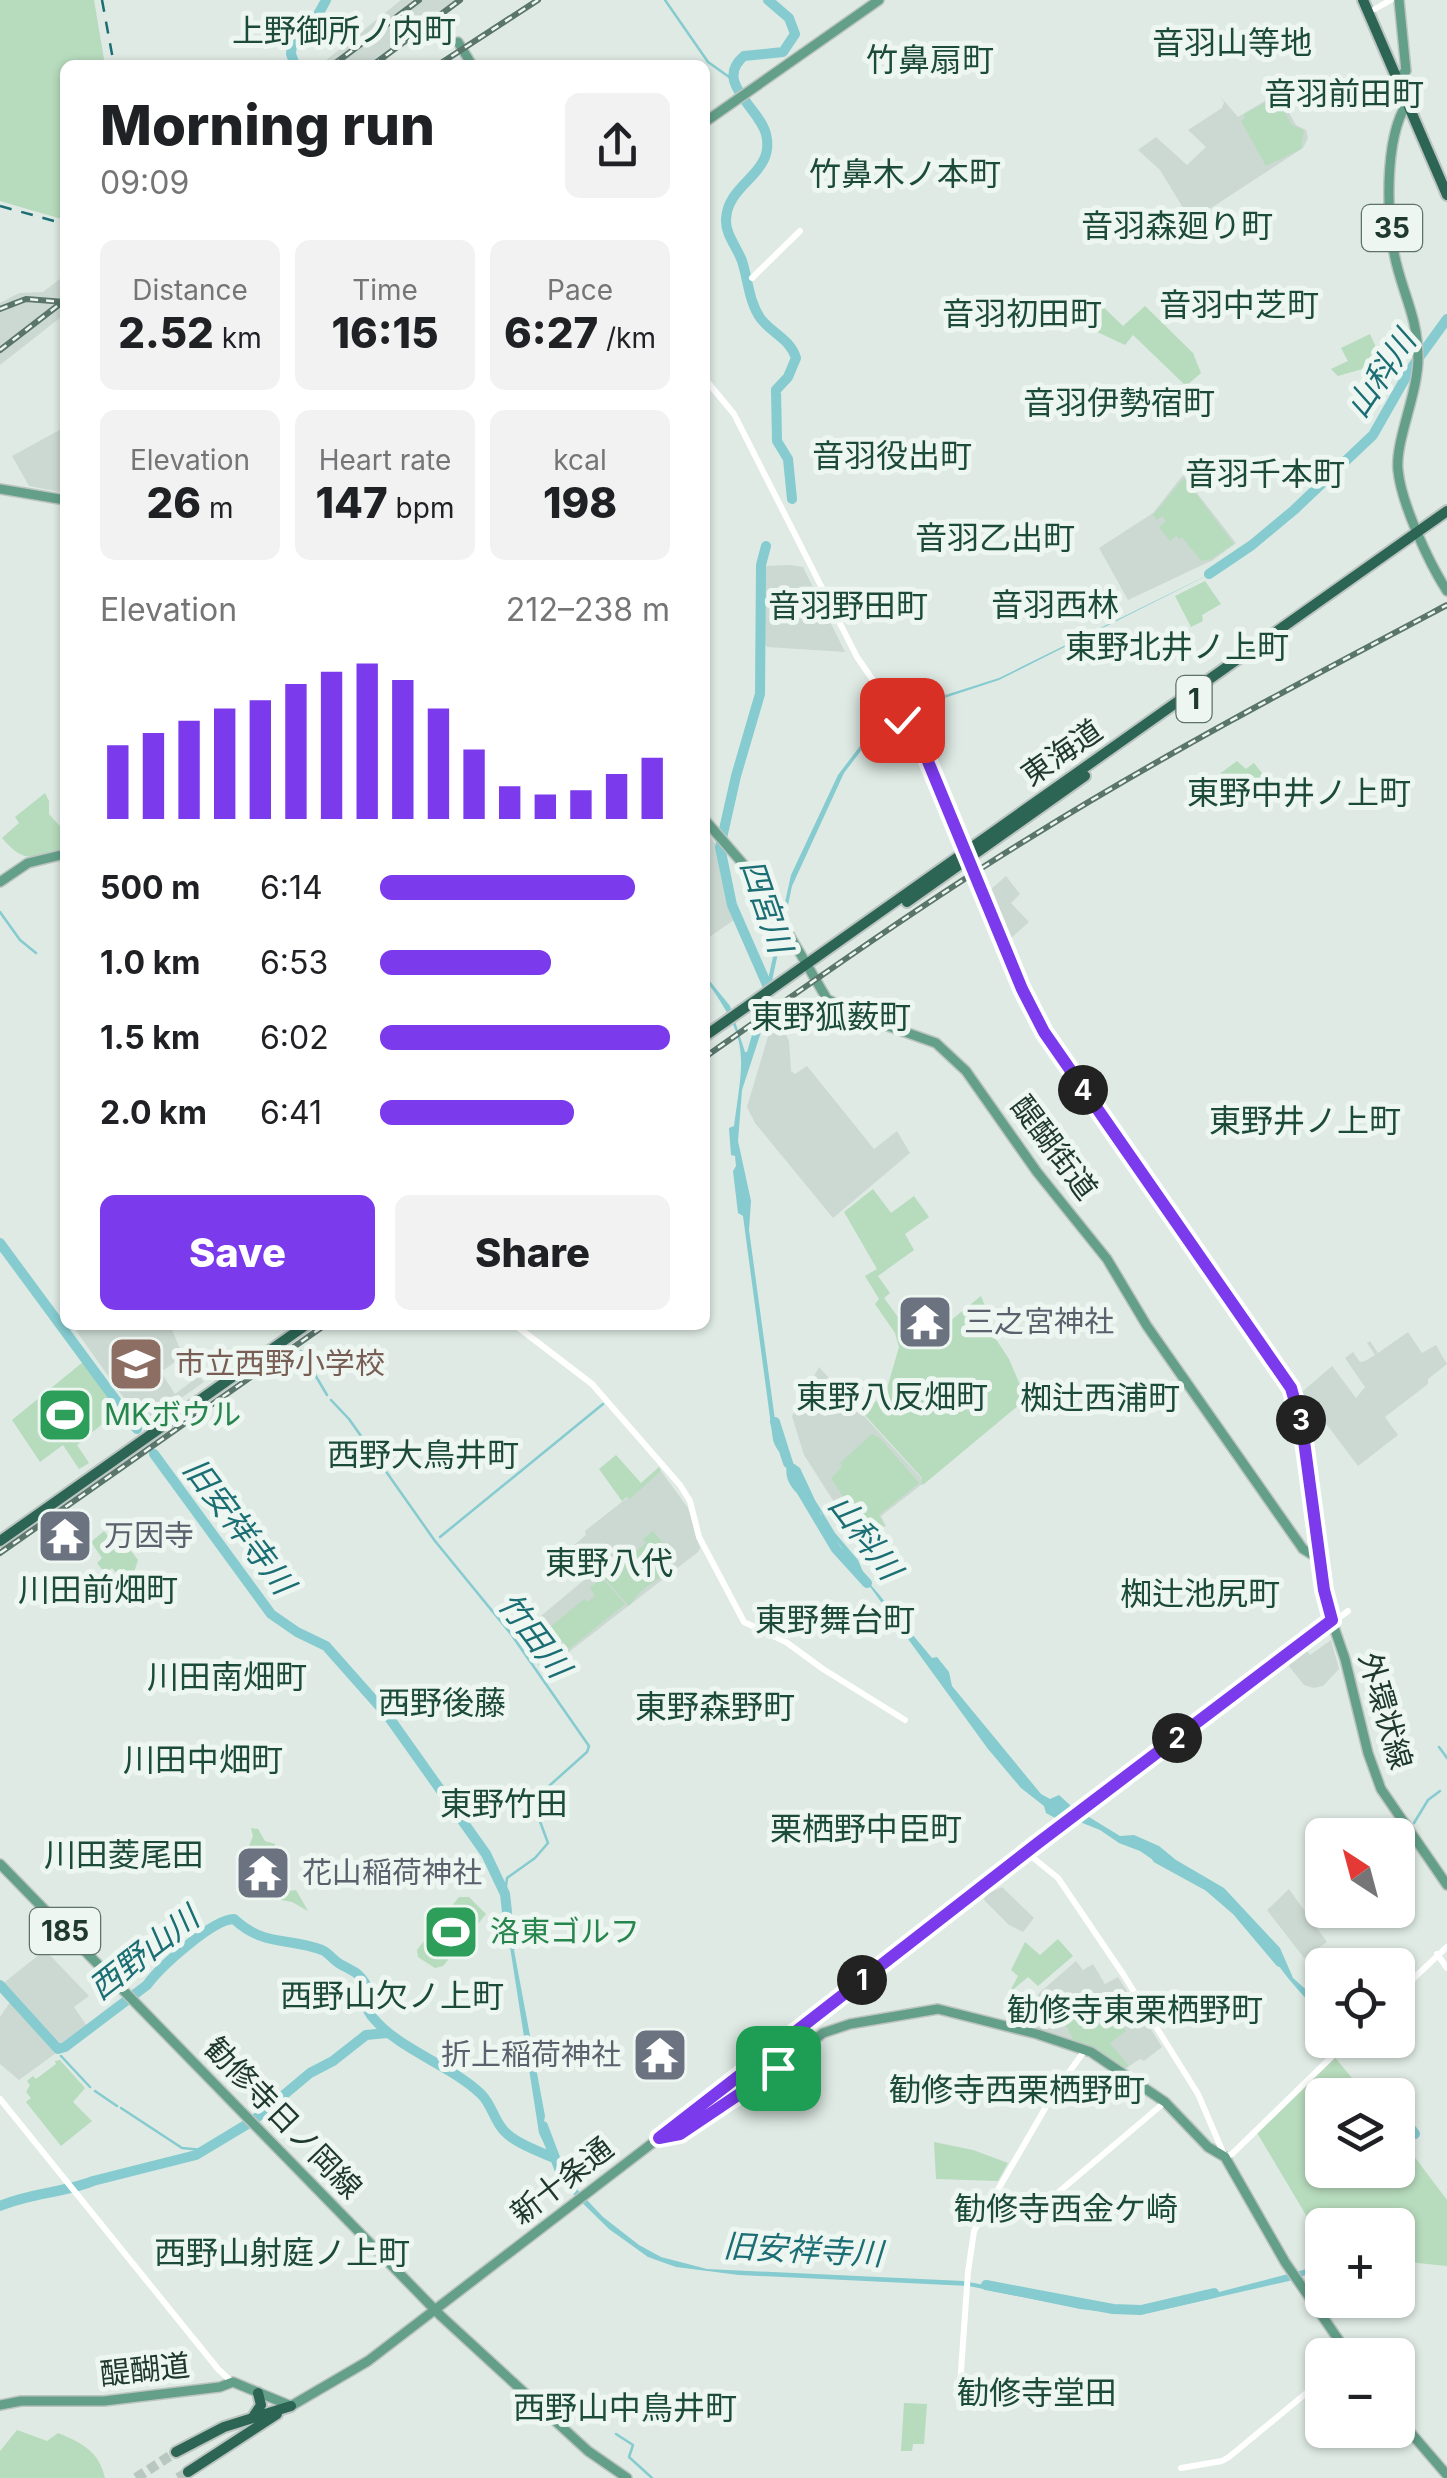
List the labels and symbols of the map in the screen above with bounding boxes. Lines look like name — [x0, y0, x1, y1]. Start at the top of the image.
district label: 上野御所ノ内町 — [232, 11, 456, 50]
district label: 音羽山等地 — [1152, 23, 1312, 62]
district label: 竹鼻扇町 — [866, 40, 994, 79]
district label: 音羽前田町 — [1264, 74, 1424, 113]
district label: 竹鼻木ノ本町 — [809, 154, 1001, 193]
road number: 35 — [1362, 205, 1422, 251]
district label: 音羽森廻り町 — [1081, 206, 1273, 245]
district label: 音羽中芝町 — [1159, 285, 1319, 324]
district label: 音羽初田町 — [942, 294, 1102, 333]
water label: 山科川 — [1338, 321, 1425, 424]
district label: 音羽伊勢宿町 — [1023, 383, 1215, 422]
district label: 音羽役出町 — [812, 436, 972, 475]
district label: 音羽千本町 — [1185, 454, 1345, 493]
district label: 音羽乙出町 — [915, 518, 1075, 557]
district label: 音羽西林 — [991, 585, 1119, 624]
district label: 音羽野田町 — [768, 586, 928, 625]
district label: 東野北井ノ上町 — [1065, 627, 1289, 666]
road number: 1 — [1176, 676, 1212, 722]
pin — [860, 678, 945, 763]
street label: 東海道 — [1014, 712, 1109, 793]
district label: 東野中井ノ上町 — [1187, 773, 1411, 812]
water label: 四宮川 — [732, 854, 802, 960]
district label: 東野狐薮町 — [751, 997, 911, 1036]
pin: 4 — [1058, 1065, 1108, 1115]
street label: 醍醐街道 — [1004, 1089, 1105, 1206]
district label: 東野井ノ上町 — [1209, 1101, 1401, 1140]
temple icon: 三之宮神社 — [895, 1292, 955, 1352]
place label: 三之宮神社 — [964, 1303, 1114, 1339]
school or university icon: 市立西野小学校 — [106, 1334, 166, 1394]
place label: 市立西野小学校 — [175, 1345, 385, 1381]
district label: 東野八反畑町 — [796, 1377, 988, 1416]
district label: 椥辻西浦町 — [1020, 1378, 1180, 1417]
sports icon: MKボウル — [35, 1385, 95, 1445]
pin: 3 — [1276, 1395, 1326, 1445]
place label: MKボウル — [104, 1396, 241, 1432]
district label: 西野大鳥井町 — [327, 1435, 519, 1474]
water label: 旧安祥寺川 — [176, 1450, 305, 1604]
water label: 山科川 — [821, 1487, 912, 1589]
temple icon: 万因寺 — [35, 1506, 95, 1566]
place label: 万因寺 — [104, 1517, 194, 1553]
district label: 東野八代 — [545, 1543, 673, 1582]
district label: 川田前畑町 — [18, 1570, 178, 1609]
district label: 椥辻池尻町 — [1120, 1574, 1280, 1613]
water label: 竹田川 — [490, 1585, 581, 1687]
district label: 東野舞台町 — [755, 1600, 915, 1639]
street label: 外環状線 — [1352, 1648, 1420, 1773]
district label: 川田南畑町 — [147, 1657, 307, 1696]
district label: 西野後藤 — [378, 1683, 506, 1722]
district label: 東野森野町 — [635, 1687, 795, 1726]
pin: 2 — [1152, 1713, 1202, 1763]
district label: 川田中畑町 — [123, 1740, 283, 1779]
district label: 東野竹田 — [440, 1784, 568, 1823]
district label: 栗栖野中臣町 — [770, 1809, 962, 1848]
north arrow — [1305, 1818, 1415, 1928]
district label: 川田菱尾田 — [44, 1835, 204, 1874]
temple icon: 花山稲荷神社 — [233, 1843, 293, 1903]
place label: 花山稲荷神社 — [302, 1854, 482, 1890]
water label: 西野山川 — [81, 1896, 208, 2007]
sports icon: 洛東ゴルフ — [421, 1902, 481, 1962]
road number: 185 — [30, 1908, 100, 1954]
place label: 洛東ゴルフ — [490, 1913, 640, 1949]
pin: 1 — [837, 1955, 887, 2005]
district label: 西野山欠ノ上町 — [280, 1976, 504, 2015]
district label: 勧修寺東栗栖野町 — [1007, 1990, 1263, 2029]
temple icon: 折上稲荷神社 — [630, 2025, 690, 2085]
pin — [736, 2026, 821, 2111]
street label: 勧修寺日ノ岡線 — [198, 2029, 370, 2205]
place label: 折上稲荷神社 — [441, 2036, 621, 2072]
district label: 勧修寺西栗栖野町 — [889, 2070, 1145, 2109]
street label: 新十条通 — [503, 2129, 620, 2231]
district label: 勧修寺西金ケ崎 — [954, 2189, 1178, 2228]
water label: 旧安祥寺川 — [722, 2226, 887, 2273]
district label: 西野山射庭ノ上町 — [154, 2233, 410, 2272]
street label: 醍醐道 — [98, 2346, 192, 2392]
district label: 勧修寺堂田 — [957, 2373, 1117, 2412]
district label: 西野山中鳥井町 — [513, 2388, 737, 2427]

